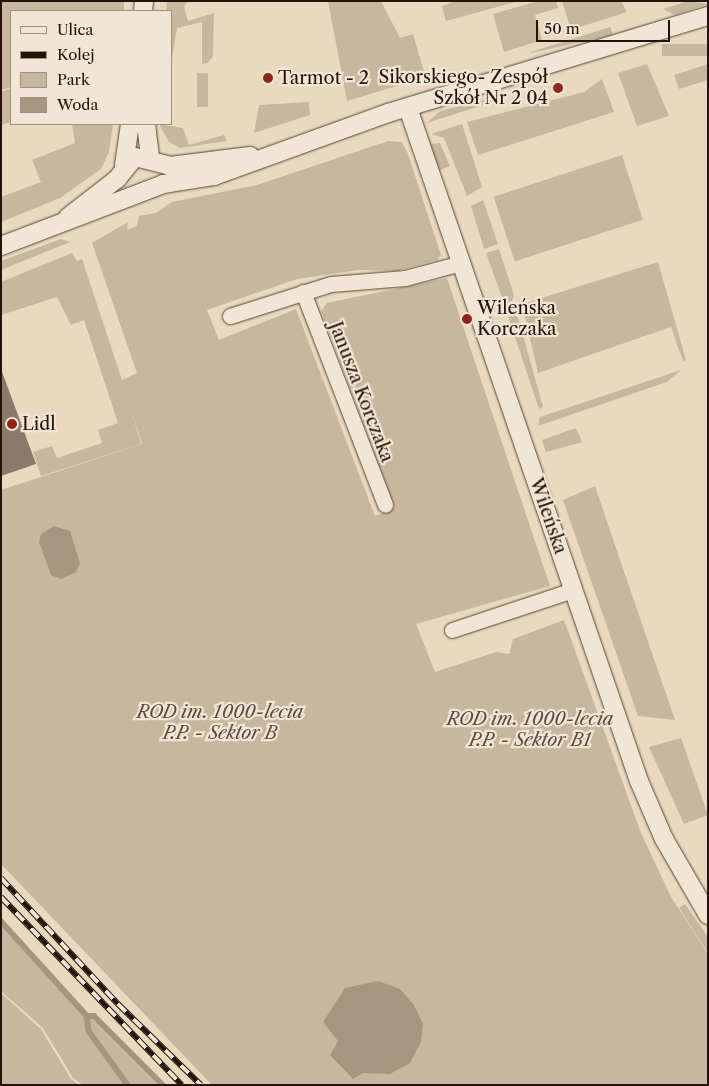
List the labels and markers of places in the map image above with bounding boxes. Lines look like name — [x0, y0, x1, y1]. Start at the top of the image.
place label: Tarmot - 2 — [278, 67, 369, 89]
place label: Sikorskiego- Zespół Szkół Nr 2 04 — [378, 67, 548, 110]
marker: Tarmot - 2 — [262, 72, 274, 84]
marker: Sikorskiego- Zespół Szkół Nr 2 04 — [552, 82, 564, 94]
place label: Wileńska Korczaka — [477, 298, 557, 340]
marker: Wileńska Korczaka — [461, 313, 473, 325]
place label: Lidl — [22, 413, 56, 435]
marker: Lidl — [6, 418, 18, 430]

